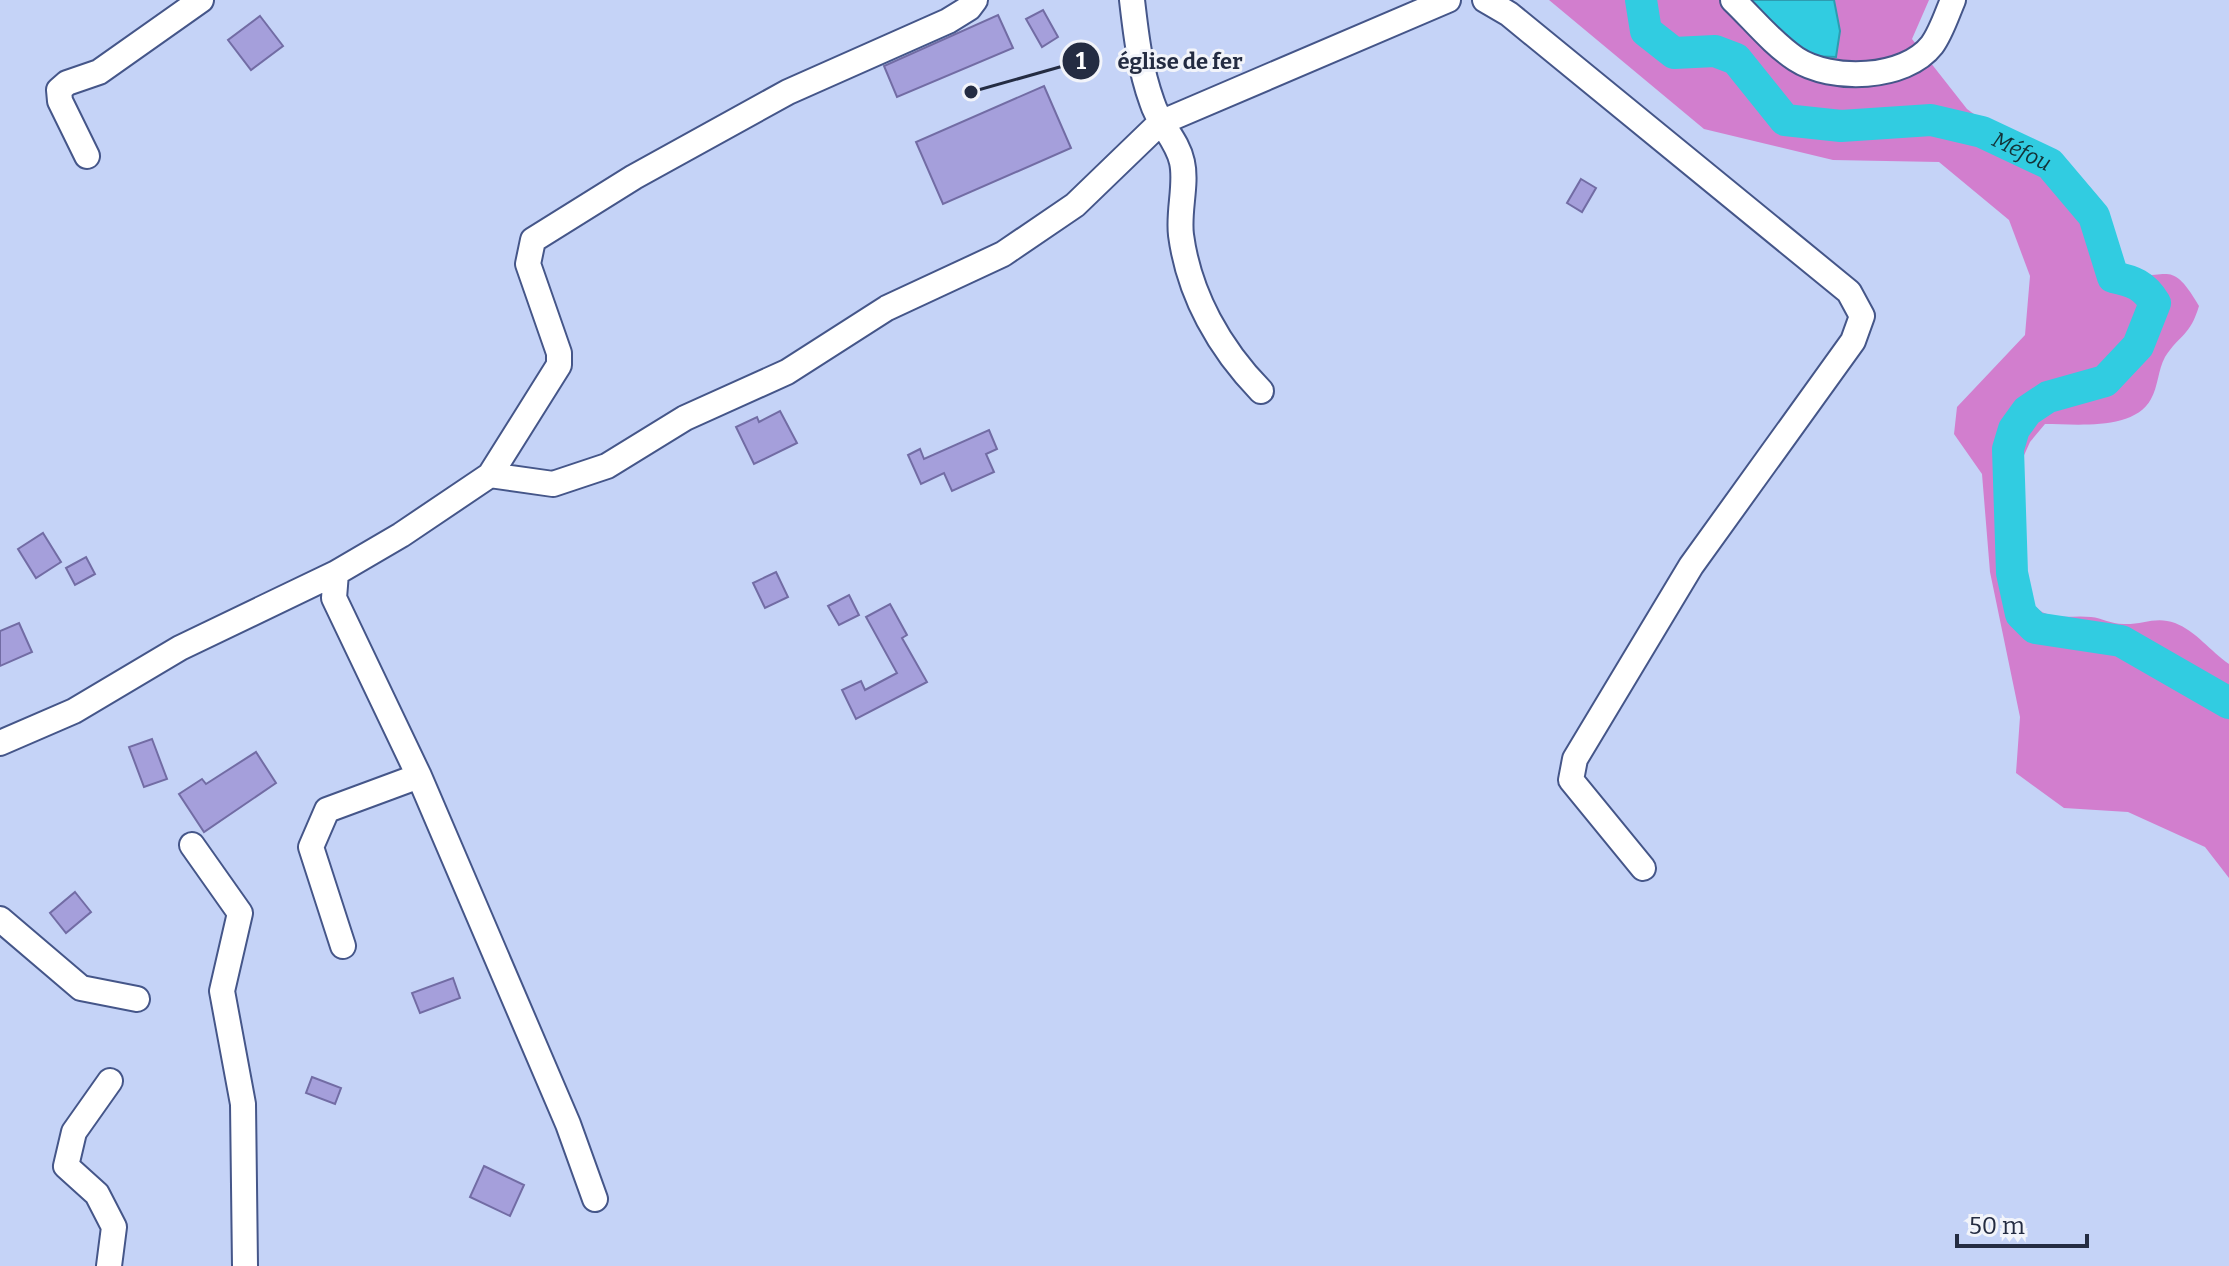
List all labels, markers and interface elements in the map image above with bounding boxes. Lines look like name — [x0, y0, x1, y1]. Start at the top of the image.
callout: église de fer — [1061, 38, 1258, 84]
text: 1 — [1076, 47, 1087, 75]
text: église de fer — [1117, 48, 1243, 75]
water label: Méfou — [1988, 126, 2056, 177]
scale bar — [1957, 1198, 2087, 1248]
text: 50 m — [1969, 1212, 2025, 1240]

